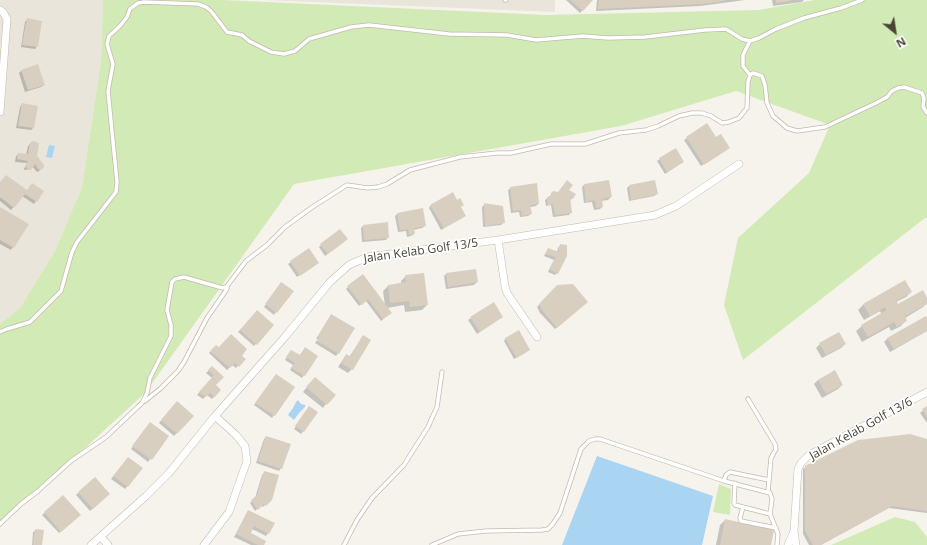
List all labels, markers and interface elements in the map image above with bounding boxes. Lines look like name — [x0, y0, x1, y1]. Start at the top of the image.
north arrow — [875, 12, 915, 52]
text: N — [894, 34, 909, 52]
street label: Jalan Kelab Golf 13/5 — [363, 236, 479, 266]
street label: Jalan Kelab Golf 13/6 — [807, 395, 915, 463]

